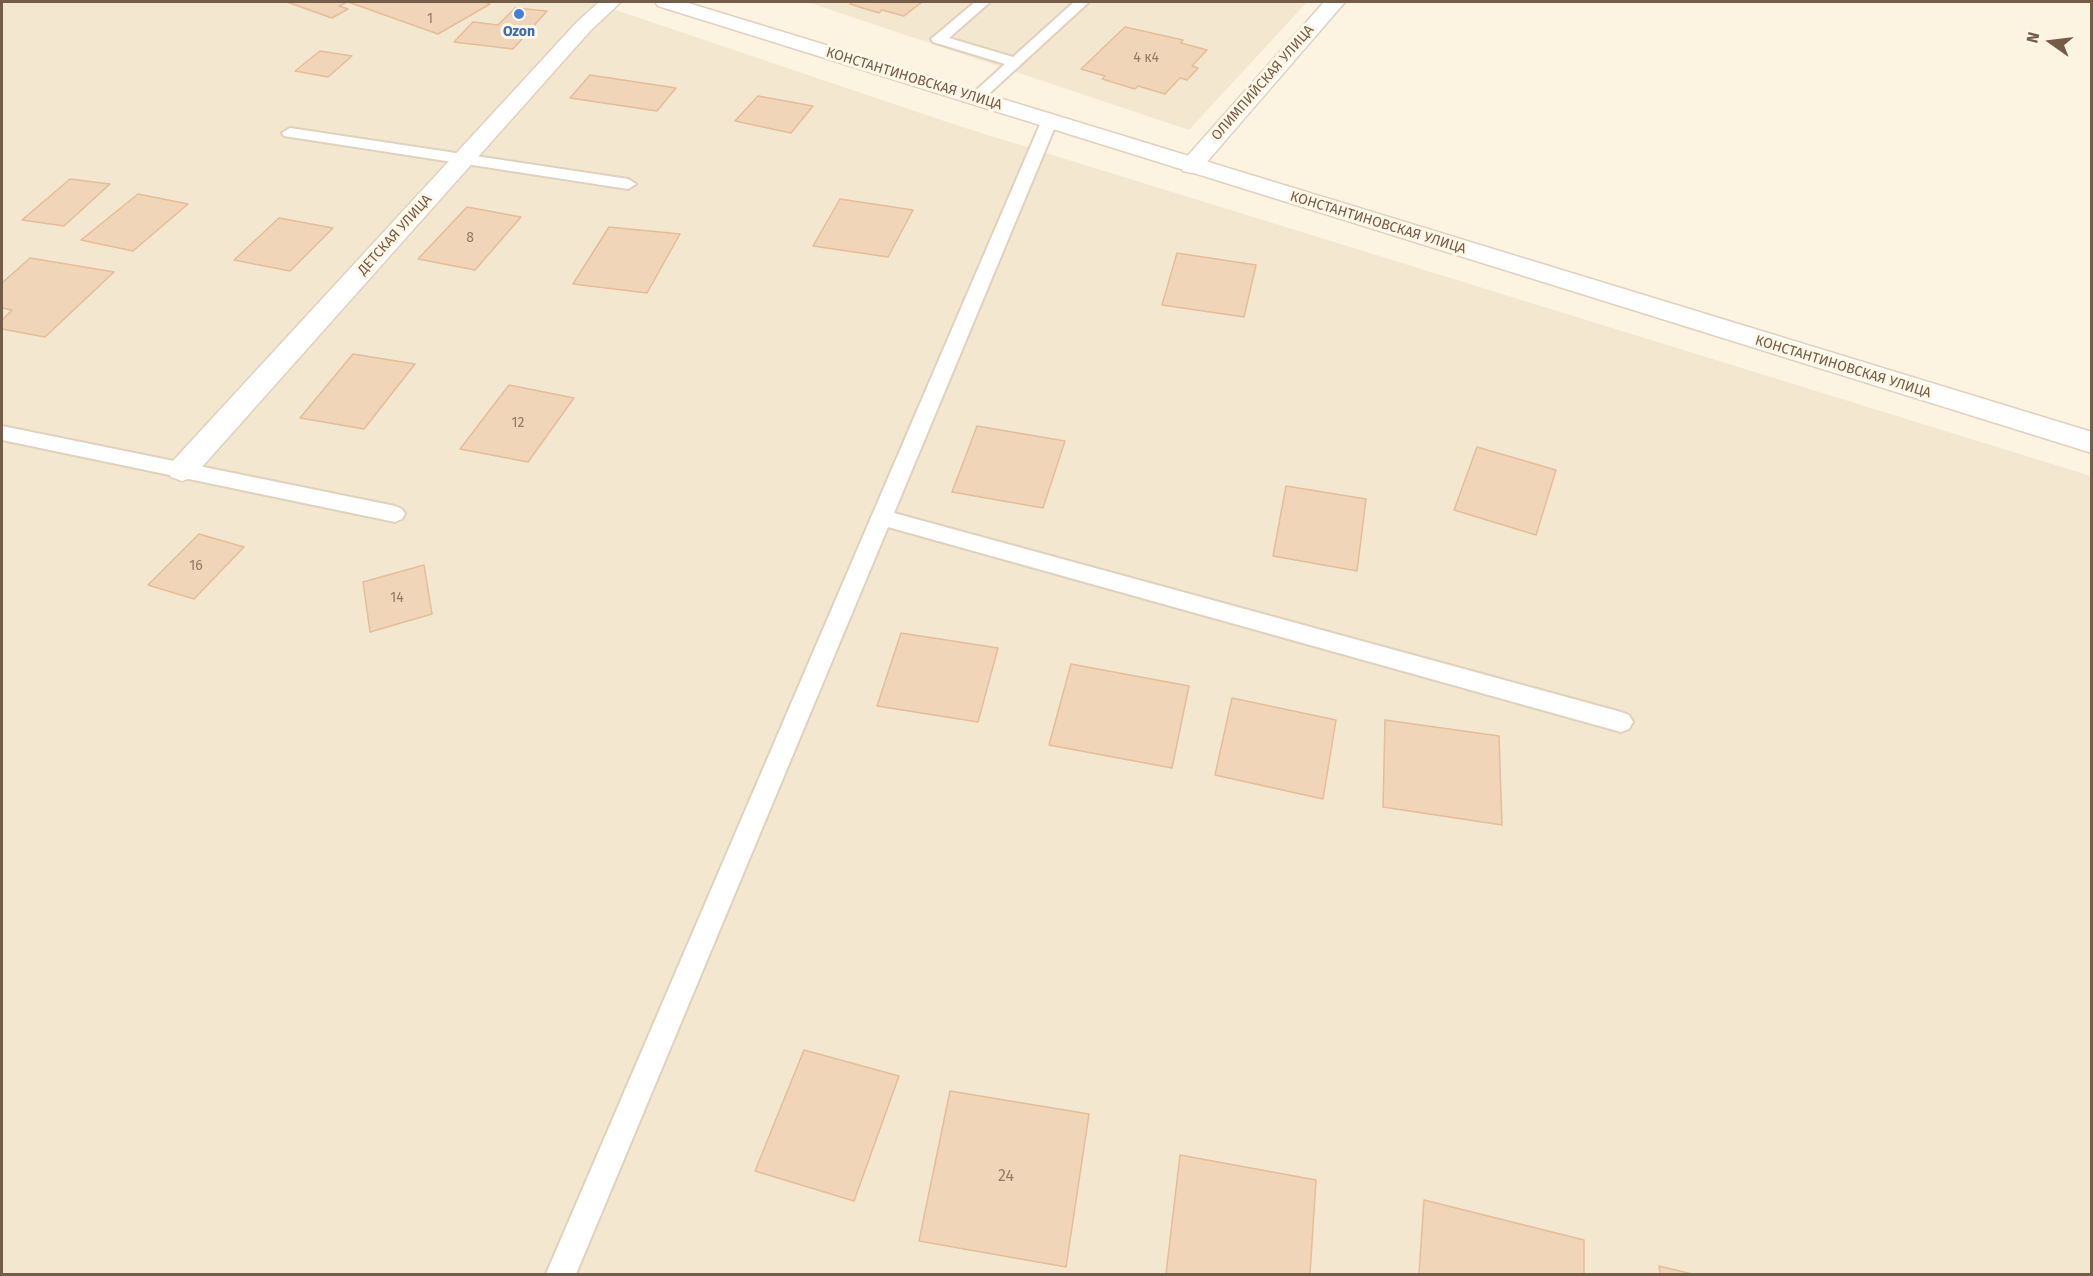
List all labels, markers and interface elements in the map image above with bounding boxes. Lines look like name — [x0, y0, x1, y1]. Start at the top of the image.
marker: Ozon — [512, 7, 526, 21]
house number: 1 — [427, 11, 433, 27]
north arrow — [2021, 12, 2081, 72]
street label: ОЛИМПИЙСКАЯ УЛИЦА — [1208, 22, 1318, 144]
place label: Ozon — [503, 24, 535, 40]
text: N — [2023, 30, 2044, 45]
street label: КОНСТАНТИНОВСКАЯ УЛИЦА — [824, 44, 1004, 114]
house number: 4 к4 — [1133, 50, 1159, 66]
street label: КОНСТАНТИНОВСКАЯ УЛИЦА — [1288, 188, 1468, 258]
street label: ДЕТСКАЯ УЛИЦА — [354, 191, 436, 279]
house number: 8 — [466, 230, 474, 246]
street label: КОНСТАНТИНОВСКАЯ УЛИЦА — [1753, 332, 1933, 402]
house number: 12 — [512, 415, 524, 431]
house number: 16 — [189, 558, 203, 574]
house number: 14 — [390, 590, 404, 606]
house number: 24 — [998, 1167, 1014, 1187]

